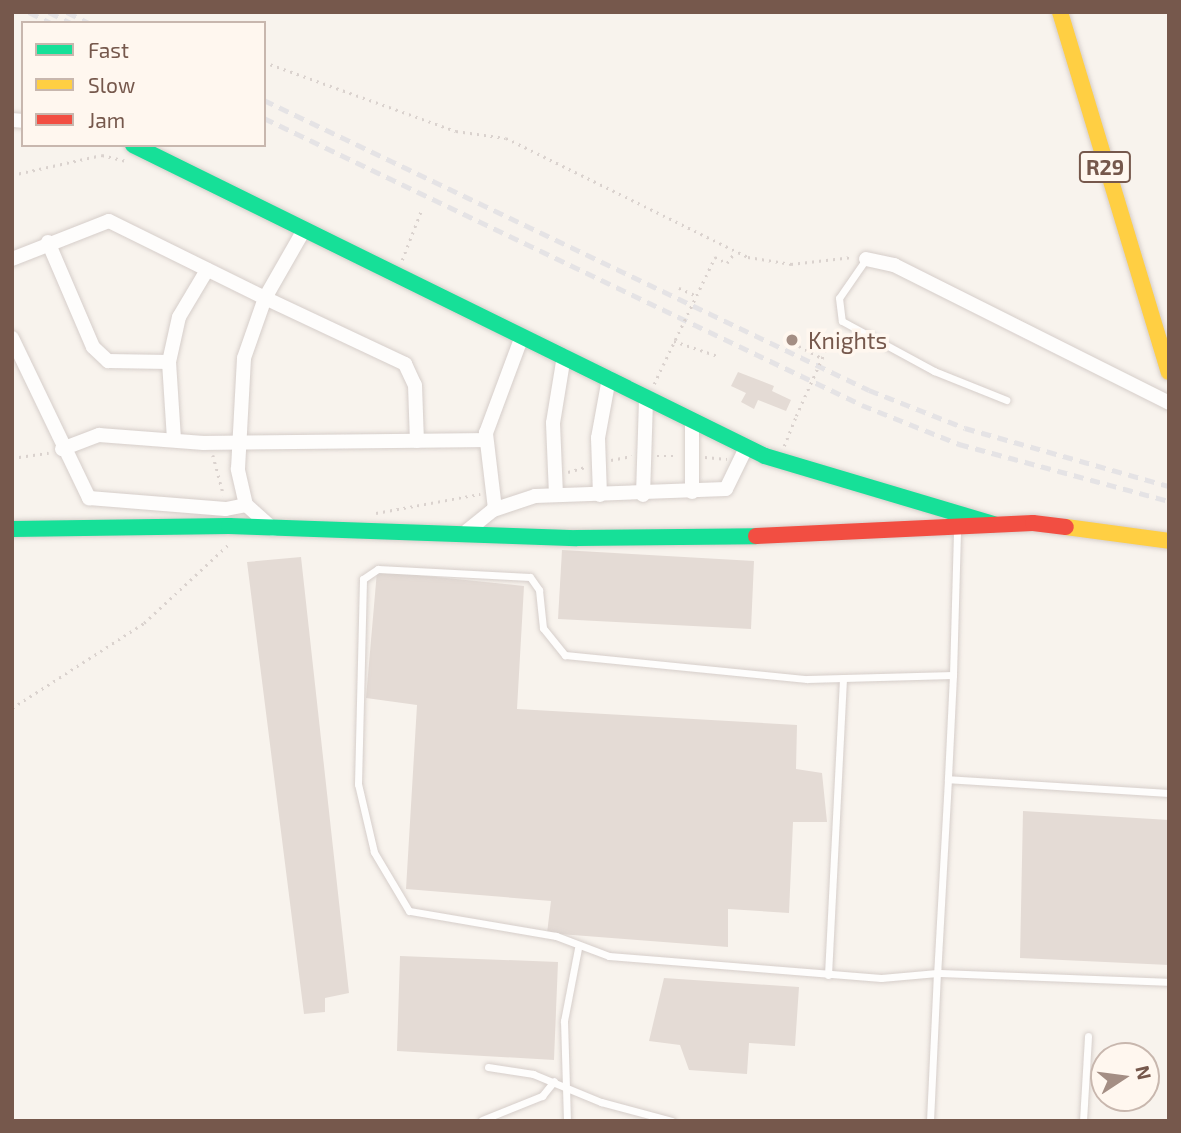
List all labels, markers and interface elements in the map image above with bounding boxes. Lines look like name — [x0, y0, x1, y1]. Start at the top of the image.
legend — [21, 21, 266, 147]
text: Fast — [88, 37, 129, 62]
text: Slow — [88, 72, 135, 97]
text: Jam — [88, 107, 125, 132]
road number: R29 — [1079, 150, 1131, 184]
place label: Knights — [808, 326, 887, 354]
marker: Knights — [782, 330, 802, 350]
north arrow — [1090, 1042, 1160, 1112]
text: N — [1131, 1063, 1157, 1082]

